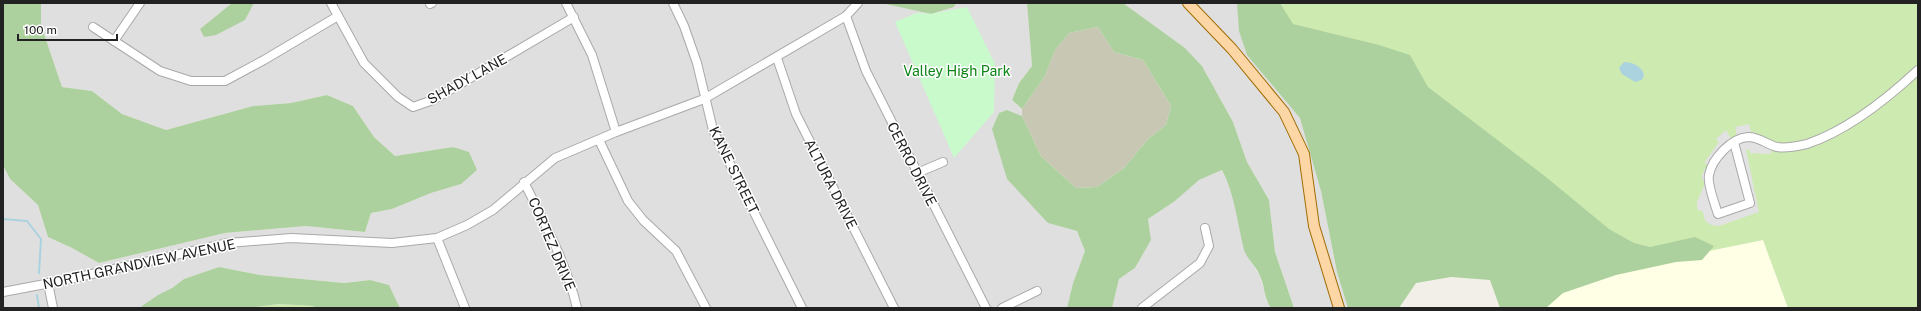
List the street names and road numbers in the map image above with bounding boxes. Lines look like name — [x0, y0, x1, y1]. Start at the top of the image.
street label: SHADY LANE — [425, 51, 509, 107]
street label: CERRO DRIVE — [884, 119, 940, 209]
street label: KANE STREET — [706, 124, 762, 216]
street label: ALTURA DRIVE — [801, 136, 861, 232]
street label: CORTEZ DRIVE — [525, 195, 579, 293]
street label: NORTH GRANDVIEW AVENUE — [41, 236, 237, 292]

